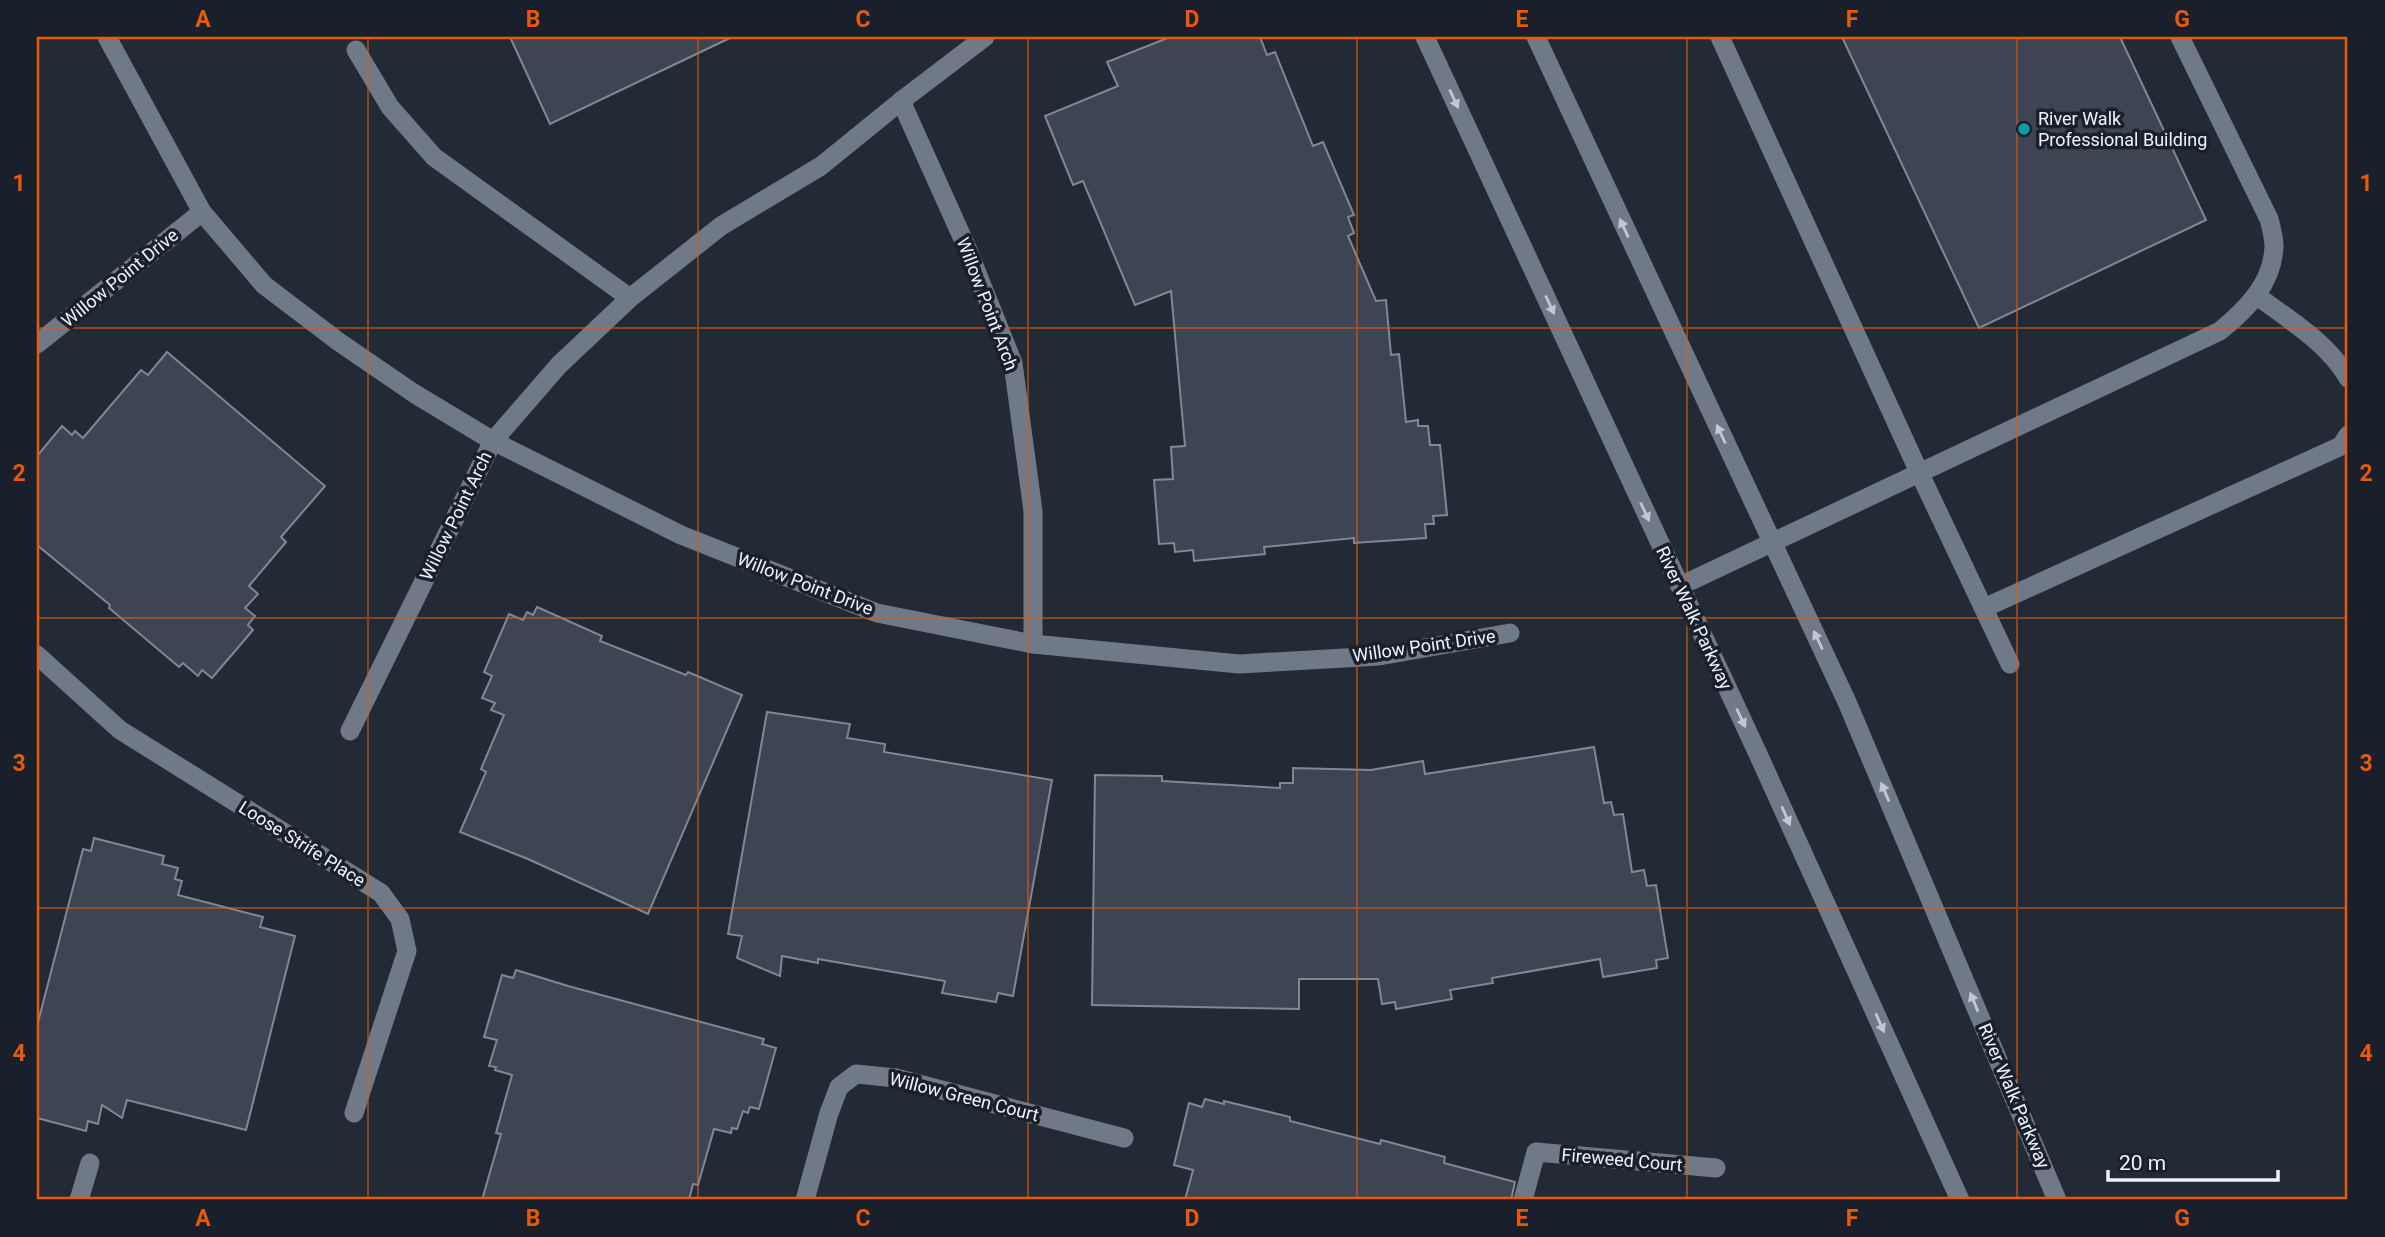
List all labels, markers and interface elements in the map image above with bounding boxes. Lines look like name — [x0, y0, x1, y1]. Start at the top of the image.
text: A — [195, 6, 211, 33]
text: B — [526, 6, 540, 33]
text: C — [855, 6, 871, 33]
text: D — [1185, 6, 1199, 33]
text: E — [1516, 6, 1529, 33]
text: F — [1846, 6, 1859, 33]
text: G — [2174, 6, 2190, 33]
one-way arrow — [1448, 89, 1460, 109]
place label: River Walk Professional Building — [2038, 108, 2207, 150]
marker: River Walk Professional Building — [2016, 121, 2032, 137]
text: 1 — [12, 170, 26, 197]
text: 1 — [2359, 170, 2373, 197]
one-way arrow — [1618, 218, 1630, 238]
street label: Willow Point Drive — [57, 224, 182, 331]
street label: Willow Point Arch — [952, 234, 1022, 373]
one-way arrow — [1544, 295, 1555, 315]
one-way arrow — [1715, 424, 1727, 444]
street label: Willow Point Arch — [415, 448, 496, 584]
text: 2 — [12, 460, 26, 487]
text: 2 — [2359, 460, 2373, 487]
one-way arrow — [1640, 501, 1651, 522]
street label: River Walk Parkway — [1652, 543, 1737, 693]
street label: Willow Point Drive — [734, 548, 876, 619]
street label: Willow Point Drive — [1351, 625, 1497, 666]
one-way arrow — [1812, 630, 1823, 650]
one-way arrow — [1735, 708, 1747, 728]
text: 3 — [12, 750, 26, 777]
text: 3 — [2359, 750, 2373, 777]
one-way arrow — [1879, 782, 1890, 803]
street label: Loose Strife Place — [235, 796, 369, 891]
one-way arrow — [1780, 806, 1792, 826]
one-way arrow — [1968, 991, 1979, 1012]
one-way arrow — [1874, 1013, 1886, 1033]
street label: River Walk Parkway — [1974, 1020, 2055, 1172]
text: 4 — [12, 1040, 26, 1067]
text: 4 — [2359, 1040, 2373, 1067]
street label: Willow Green Court — [887, 1068, 1041, 1125]
scale bar — [2108, 1139, 2278, 1183]
street label: Fireweed Court — [1561, 1144, 1684, 1175]
text: 20 m — [2119, 1151, 2166, 1175]
text: A — [195, 1205, 211, 1232]
text: B — [526, 1205, 540, 1232]
text: C — [855, 1205, 871, 1232]
text: D — [1185, 1205, 1199, 1232]
text: E — [1516, 1205, 1529, 1232]
text: F — [1846, 1205, 1859, 1232]
text: G — [2174, 1205, 2190, 1232]

